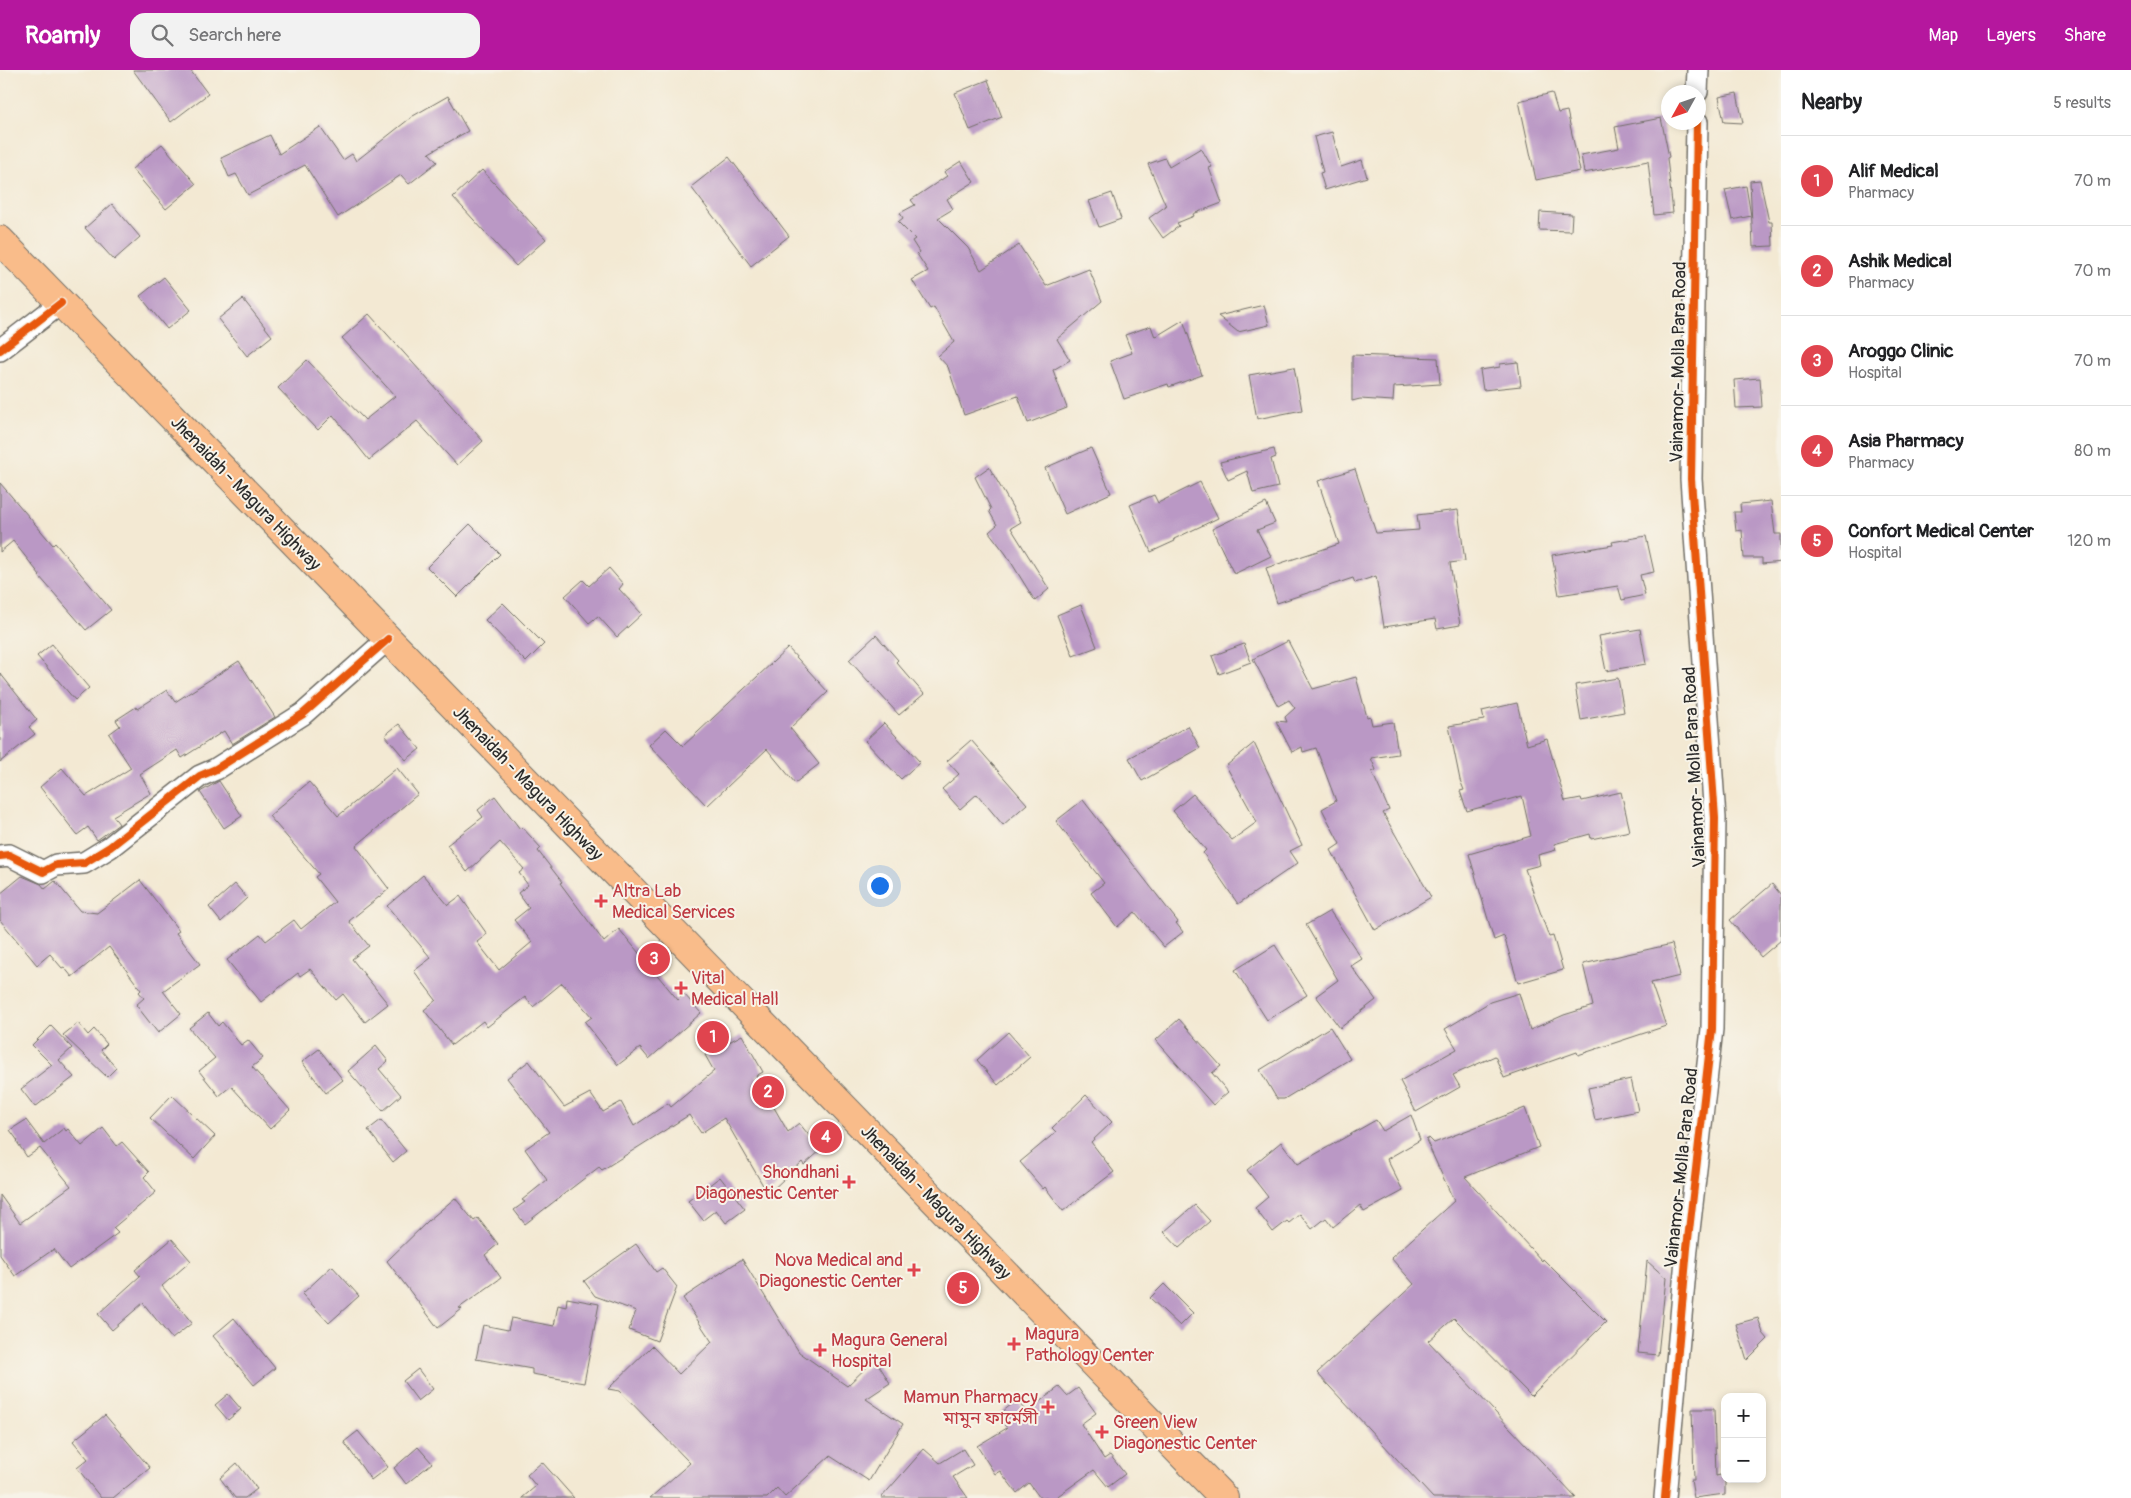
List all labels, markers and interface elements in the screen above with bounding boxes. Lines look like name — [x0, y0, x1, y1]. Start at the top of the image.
search box — [130, 13, 480, 58]
text: Roamly — [25, 21, 100, 50]
icon: search — [148, 21, 176, 49]
text: Search here — [188, 23, 281, 47]
text: Map — [1929, 24, 1958, 47]
text: Layers — [1986, 24, 2036, 47]
text: Share — [2064, 24, 2106, 47]
north arrow — [1661, 85, 1706, 130]
text: Nearby — [1801, 89, 1862, 116]
text: 5 results — [2053, 93, 2111, 113]
text: Alif Medical — [1848, 159, 1939, 183]
text: 1 — [1814, 171, 1820, 191]
text: 70 m — [2074, 171, 2111, 191]
text: Pharmacy — [1848, 183, 1914, 203]
text: Ashik Medical — [1848, 249, 1952, 273]
street label: Vainamor- Molla Para Road — [1665, 261, 1692, 463]
text: 2 — [1813, 261, 1821, 281]
text: 70 m — [2074, 261, 2111, 281]
text: Pharmacy — [1848, 273, 1914, 293]
text: Aroggo Clinic — [1848, 339, 1954, 363]
text: 3 — [1813, 351, 1821, 371]
text: 70 m — [2074, 351, 2111, 371]
text: Hospital — [1848, 363, 1902, 383]
street label: Jhenaidah - Magura Highway — [165, 411, 326, 576]
text: Asia Pharmacy — [1848, 429, 1964, 453]
text: 4 — [1812, 441, 1822, 461]
text: 80 m — [2074, 441, 2111, 461]
text: Pharmacy — [1848, 453, 1914, 473]
text: Confort Medical Center — [1848, 519, 2034, 543]
text: 5 — [1813, 531, 1821, 551]
text: 120 m — [2067, 531, 2111, 551]
text: Hospital — [1848, 543, 1902, 563]
street label: Vainamor- Molla Para Road — [1678, 666, 1711, 868]
street label: Jhenaidah - Magura Highway — [447, 701, 608, 866]
your location — [867, 873, 893, 899]
place label: Altra Lab Medical Services — [612, 880, 735, 924]
marker: Altra Lab Medical Services — [594, 894, 608, 908]
pin: 3 — [638, 940, 670, 978]
place label: Vital Medical Hall — [691, 967, 779, 1011]
marker: Vital Medical Hall — [675, 982, 687, 994]
pin: 1 — [697, 1018, 729, 1056]
street label: Vainamor- Molla Para Road — [1660, 1067, 1703, 1269]
pin: 2 — [752, 1073, 784, 1111]
pin: 4 — [810, 1118, 842, 1156]
street label: Jhenaidah - Magura Highway — [855, 1120, 1016, 1285]
place label: Shondhani Diagonestic Center — [695, 1161, 840, 1205]
marker: Shondhani Diagonestic Center — [843, 1176, 855, 1188]
place label: Nova Medical and Diagonestic Center — [759, 1249, 904, 1293]
marker: Nova Medical and Diagonestic Center — [907, 1263, 921, 1277]
pin: 5 — [947, 1269, 979, 1307]
place label: Magura Pathology Center — [1025, 1323, 1155, 1367]
place label: Magura General Hospital — [831, 1329, 948, 1373]
marker: Magura Pathology Center — [1007, 1337, 1021, 1351]
marker: Magura General Hospital — [813, 1343, 827, 1357]
place label: Mamun Pharmacy মামুন ফার্মেসী — [903, 1386, 1038, 1430]
map controls — [1721, 1393, 1766, 1483]
button: + — [1721, 1393, 1766, 1438]
marker: Mamun Pharmacy মামুন ফার্মেসী — [1042, 1401, 1054, 1413]
place label: Green View Diagonestic Center — [1113, 1411, 1258, 1455]
marker: Green View Diagonestic Center — [1095, 1425, 1109, 1439]
button: − — [1721, 1438, 1766, 1483]

